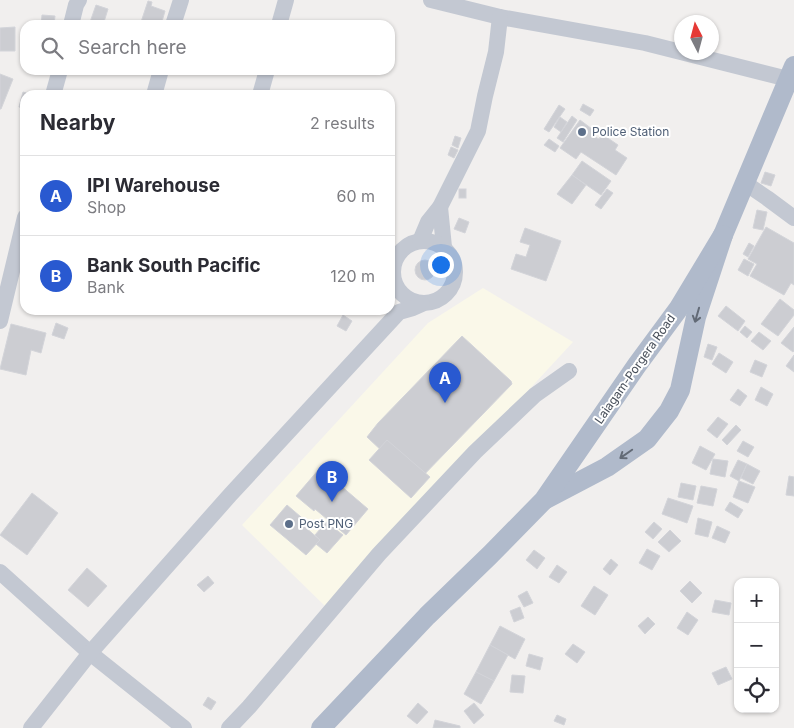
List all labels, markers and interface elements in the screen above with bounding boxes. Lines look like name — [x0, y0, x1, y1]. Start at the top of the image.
north arrow — [674, 15, 719, 60]
search box — [20, 20, 395, 75]
icon: search — [38, 34, 66, 62]
text: Search here — [78, 36, 187, 59]
text: Nearby — [40, 110, 115, 135]
text: 2 results — [310, 113, 375, 133]
place label: Police Station — [592, 124, 669, 139]
marker: Police Station — [576, 126, 588, 138]
text: IPI Warehouse — [87, 174, 220, 197]
text: A — [50, 186, 62, 206]
text: 60 m — [336, 186, 375, 206]
text: Shop — [87, 197, 126, 217]
your location — [428, 252, 454, 278]
text: Bank South Pacific — [87, 254, 261, 277]
text: B — [51, 266, 61, 286]
text: 120 m — [330, 266, 375, 286]
text: Bank — [87, 277, 125, 297]
one-way arrow — [691, 307, 701, 323]
street label: Laiagam-Porgera Road — [591, 311, 678, 426]
pin: A — [429, 362, 461, 403]
one-way arrow — [619, 449, 633, 459]
pin: B — [316, 461, 348, 502]
place label: Post PNG — [299, 516, 353, 531]
marker: Post PNG — [283, 518, 295, 530]
map controls — [734, 578, 779, 713]
button: + — [734, 578, 779, 623]
button: − — [734, 623, 779, 668]
button: locate — [734, 668, 779, 713]

